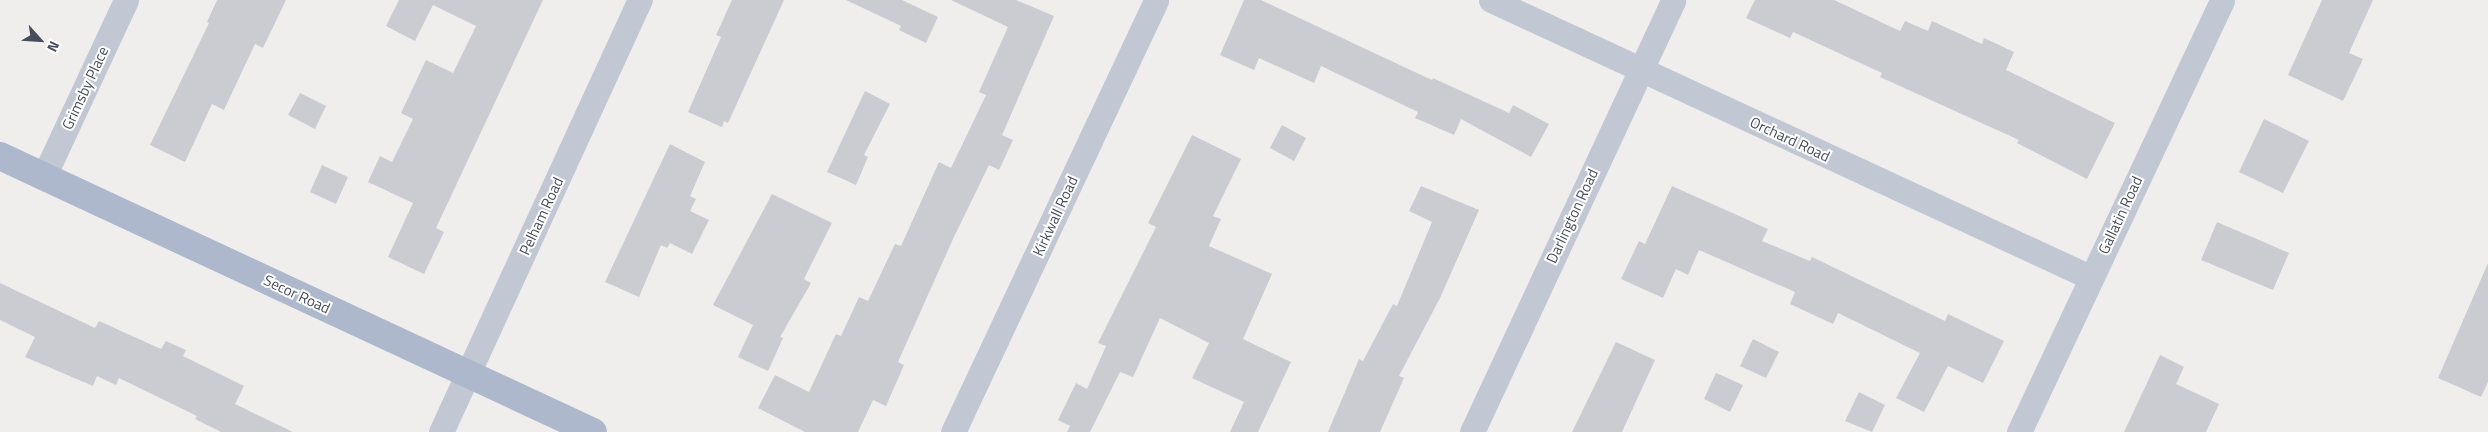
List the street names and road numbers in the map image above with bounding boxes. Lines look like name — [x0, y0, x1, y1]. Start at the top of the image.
street label: Grimsby Place — [58, 44, 112, 132]
street label: Orchard Road — [1747, 113, 1833, 165]
street label: Darlington Road — [1542, 166, 1602, 266]
street label: Kirkwall Road — [1029, 173, 1081, 259]
street label: Gallatin Road — [2094, 173, 2146, 257]
street label: Pelham Road — [515, 174, 567, 258]
street label: Secor Road — [261, 271, 333, 317]

